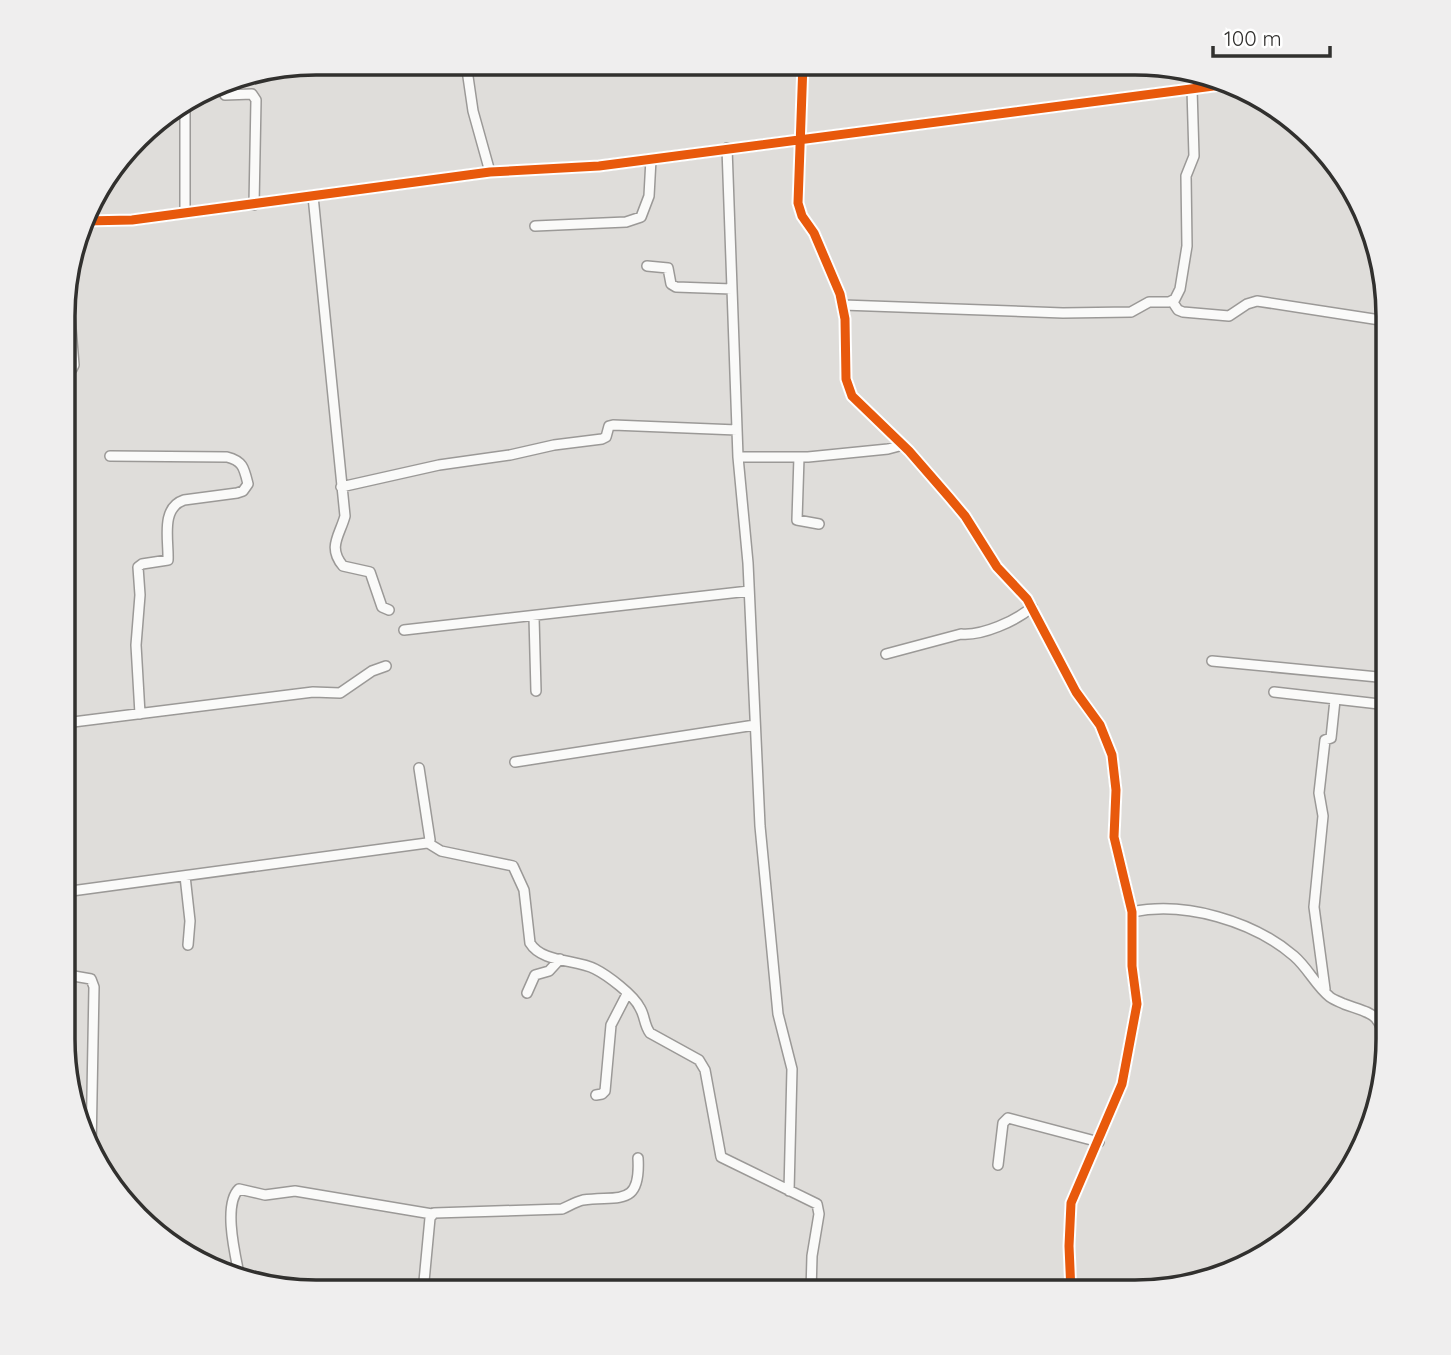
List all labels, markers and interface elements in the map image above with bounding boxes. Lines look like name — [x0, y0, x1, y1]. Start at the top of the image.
scale bar — [1213, 14, 1330, 58]
text: 100 m — [1224, 25, 1282, 51]

